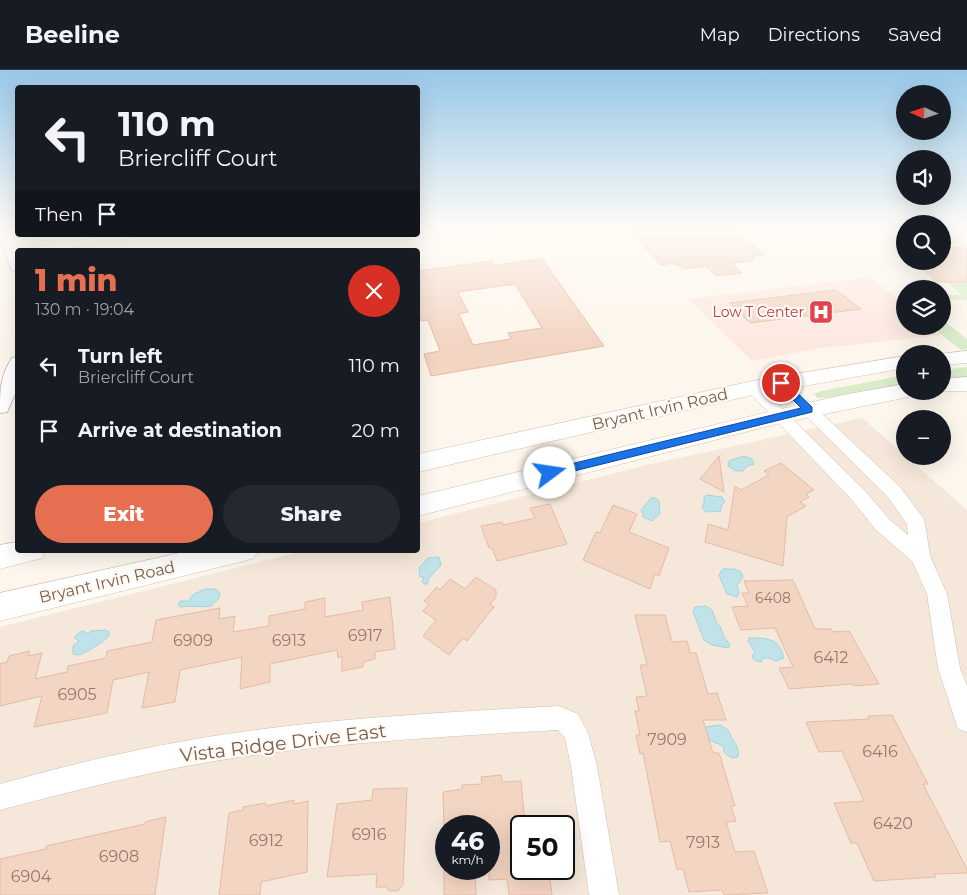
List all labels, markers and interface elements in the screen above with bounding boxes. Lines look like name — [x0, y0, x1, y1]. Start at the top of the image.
text: Beeline — [25, 20, 120, 49]
text: Map — [700, 24, 740, 46]
text: Directions — [768, 24, 860, 46]
text: Saved — [888, 24, 942, 46]
north arrow — [896, 85, 951, 140]
map controls — [896, 85, 951, 465]
text: 110 m — [118, 102, 216, 145]
icon: left — [35, 105, 100, 170]
text: Briercliff Court — [118, 145, 278, 172]
button: sound — [896, 150, 951, 205]
icon: arrive — [93, 200, 121, 228]
text: Then — [35, 203, 83, 226]
button: search — [896, 215, 951, 270]
text: 1 min — [35, 262, 118, 299]
button: close — [348, 265, 400, 317]
button: layers — [896, 280, 951, 335]
hospital icon: Low T Center — [808, 299, 834, 325]
text: 130 m · 19:04 — [35, 300, 134, 319]
place label: Low T Center — [713, 303, 804, 321]
text: Turn left — [78, 345, 163, 368]
button: + — [896, 345, 951, 400]
icon: left — [35, 352, 63, 380]
text: 110 m — [349, 354, 400, 377]
pin — [760, 362, 802, 404]
text: Briercliff Court — [78, 368, 194, 387]
icon: arrive — [767, 369, 795, 397]
street label: Bryant Irvin Road — [590, 384, 730, 434]
button: − — [896, 410, 951, 465]
icon: arrive — [35, 417, 63, 445]
text: Arrive at destination — [78, 419, 282, 442]
text: 20 m — [352, 419, 400, 442]
position arrow — [523, 446, 575, 498]
button: Exit — [35, 485, 213, 543]
button: Share — [223, 485, 400, 543]
street label: Bryant Irvin Road — [37, 557, 177, 607]
house number: 6408 — [755, 589, 791, 607]
house number: 6917 — [348, 626, 382, 645]
house number: 6909 — [173, 631, 213, 650]
house number: 6913 — [272, 631, 306, 650]
house number: 6412 — [814, 648, 848, 667]
house number: 6905 — [57, 685, 97, 704]
street label: Vista Ridge Drive East — [179, 719, 388, 767]
house number: 7909 — [647, 730, 687, 749]
house number: 6416 — [862, 742, 898, 761]
house number: 6420 — [873, 814, 913, 833]
speed limit sign: 50 — [510, 815, 575, 880]
house number: 6916 — [351, 825, 387, 844]
text: 46 — [451, 826, 484, 856]
house number: 6912 — [249, 831, 283, 850]
house number: 7913 — [686, 833, 720, 852]
house number: 6908 — [99, 847, 139, 866]
text: km/h — [451, 852, 484, 867]
house number: 6904 — [11, 867, 52, 886]

